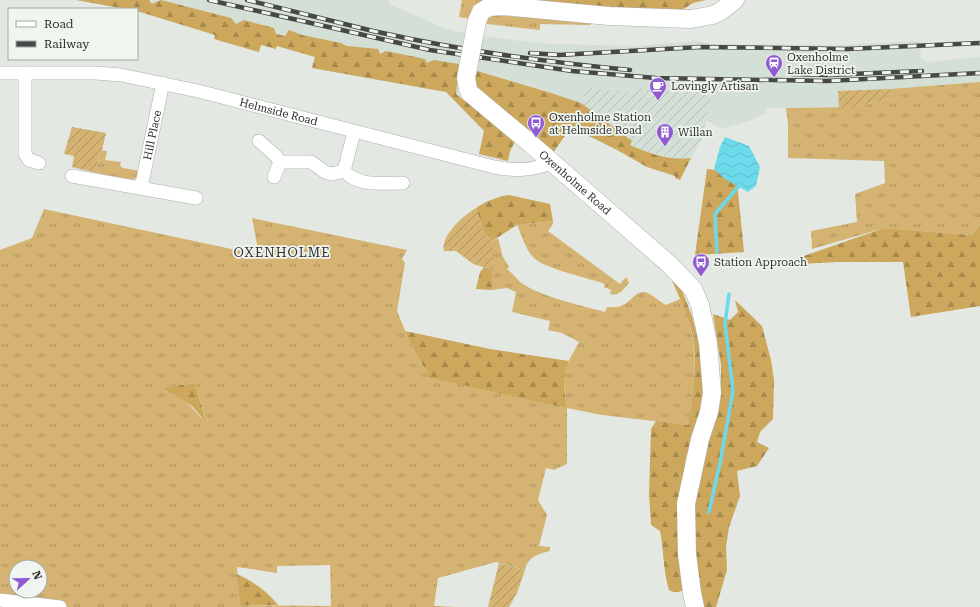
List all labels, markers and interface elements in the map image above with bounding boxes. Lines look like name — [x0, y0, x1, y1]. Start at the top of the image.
legend — [8, 8, 138, 60]
text: Road — [44, 17, 74, 31]
text: Railway — [44, 37, 90, 51]
place label: Oxenholme Lake District — [787, 51, 855, 77]
station icon: Oxenholme Lake District — [764, 53, 784, 78]
cafe icon: Lovingly Artisan — [648, 76, 668, 101]
place label: Lovingly Artisan — [671, 80, 759, 93]
street label: Helmside Road — [238, 95, 319, 128]
street label: Hill Place — [141, 109, 164, 161]
place label: Oxenholme Station at Helmside Road — [549, 111, 651, 137]
bus stop icon: Oxenholme Station at Helmside Road — [526, 113, 546, 138]
building icon: Willan — [655, 122, 675, 147]
place label: Willan — [678, 126, 713, 139]
street label: Oxenholme Road — [536, 148, 614, 217]
district label: OXENHOLME — [233, 245, 331, 260]
bus stop icon: Station Approach — [691, 252, 711, 277]
place label: Station Approach — [714, 256, 807, 269]
north arrow — [8, 559, 48, 599]
text: N — [29, 569, 45, 582]

